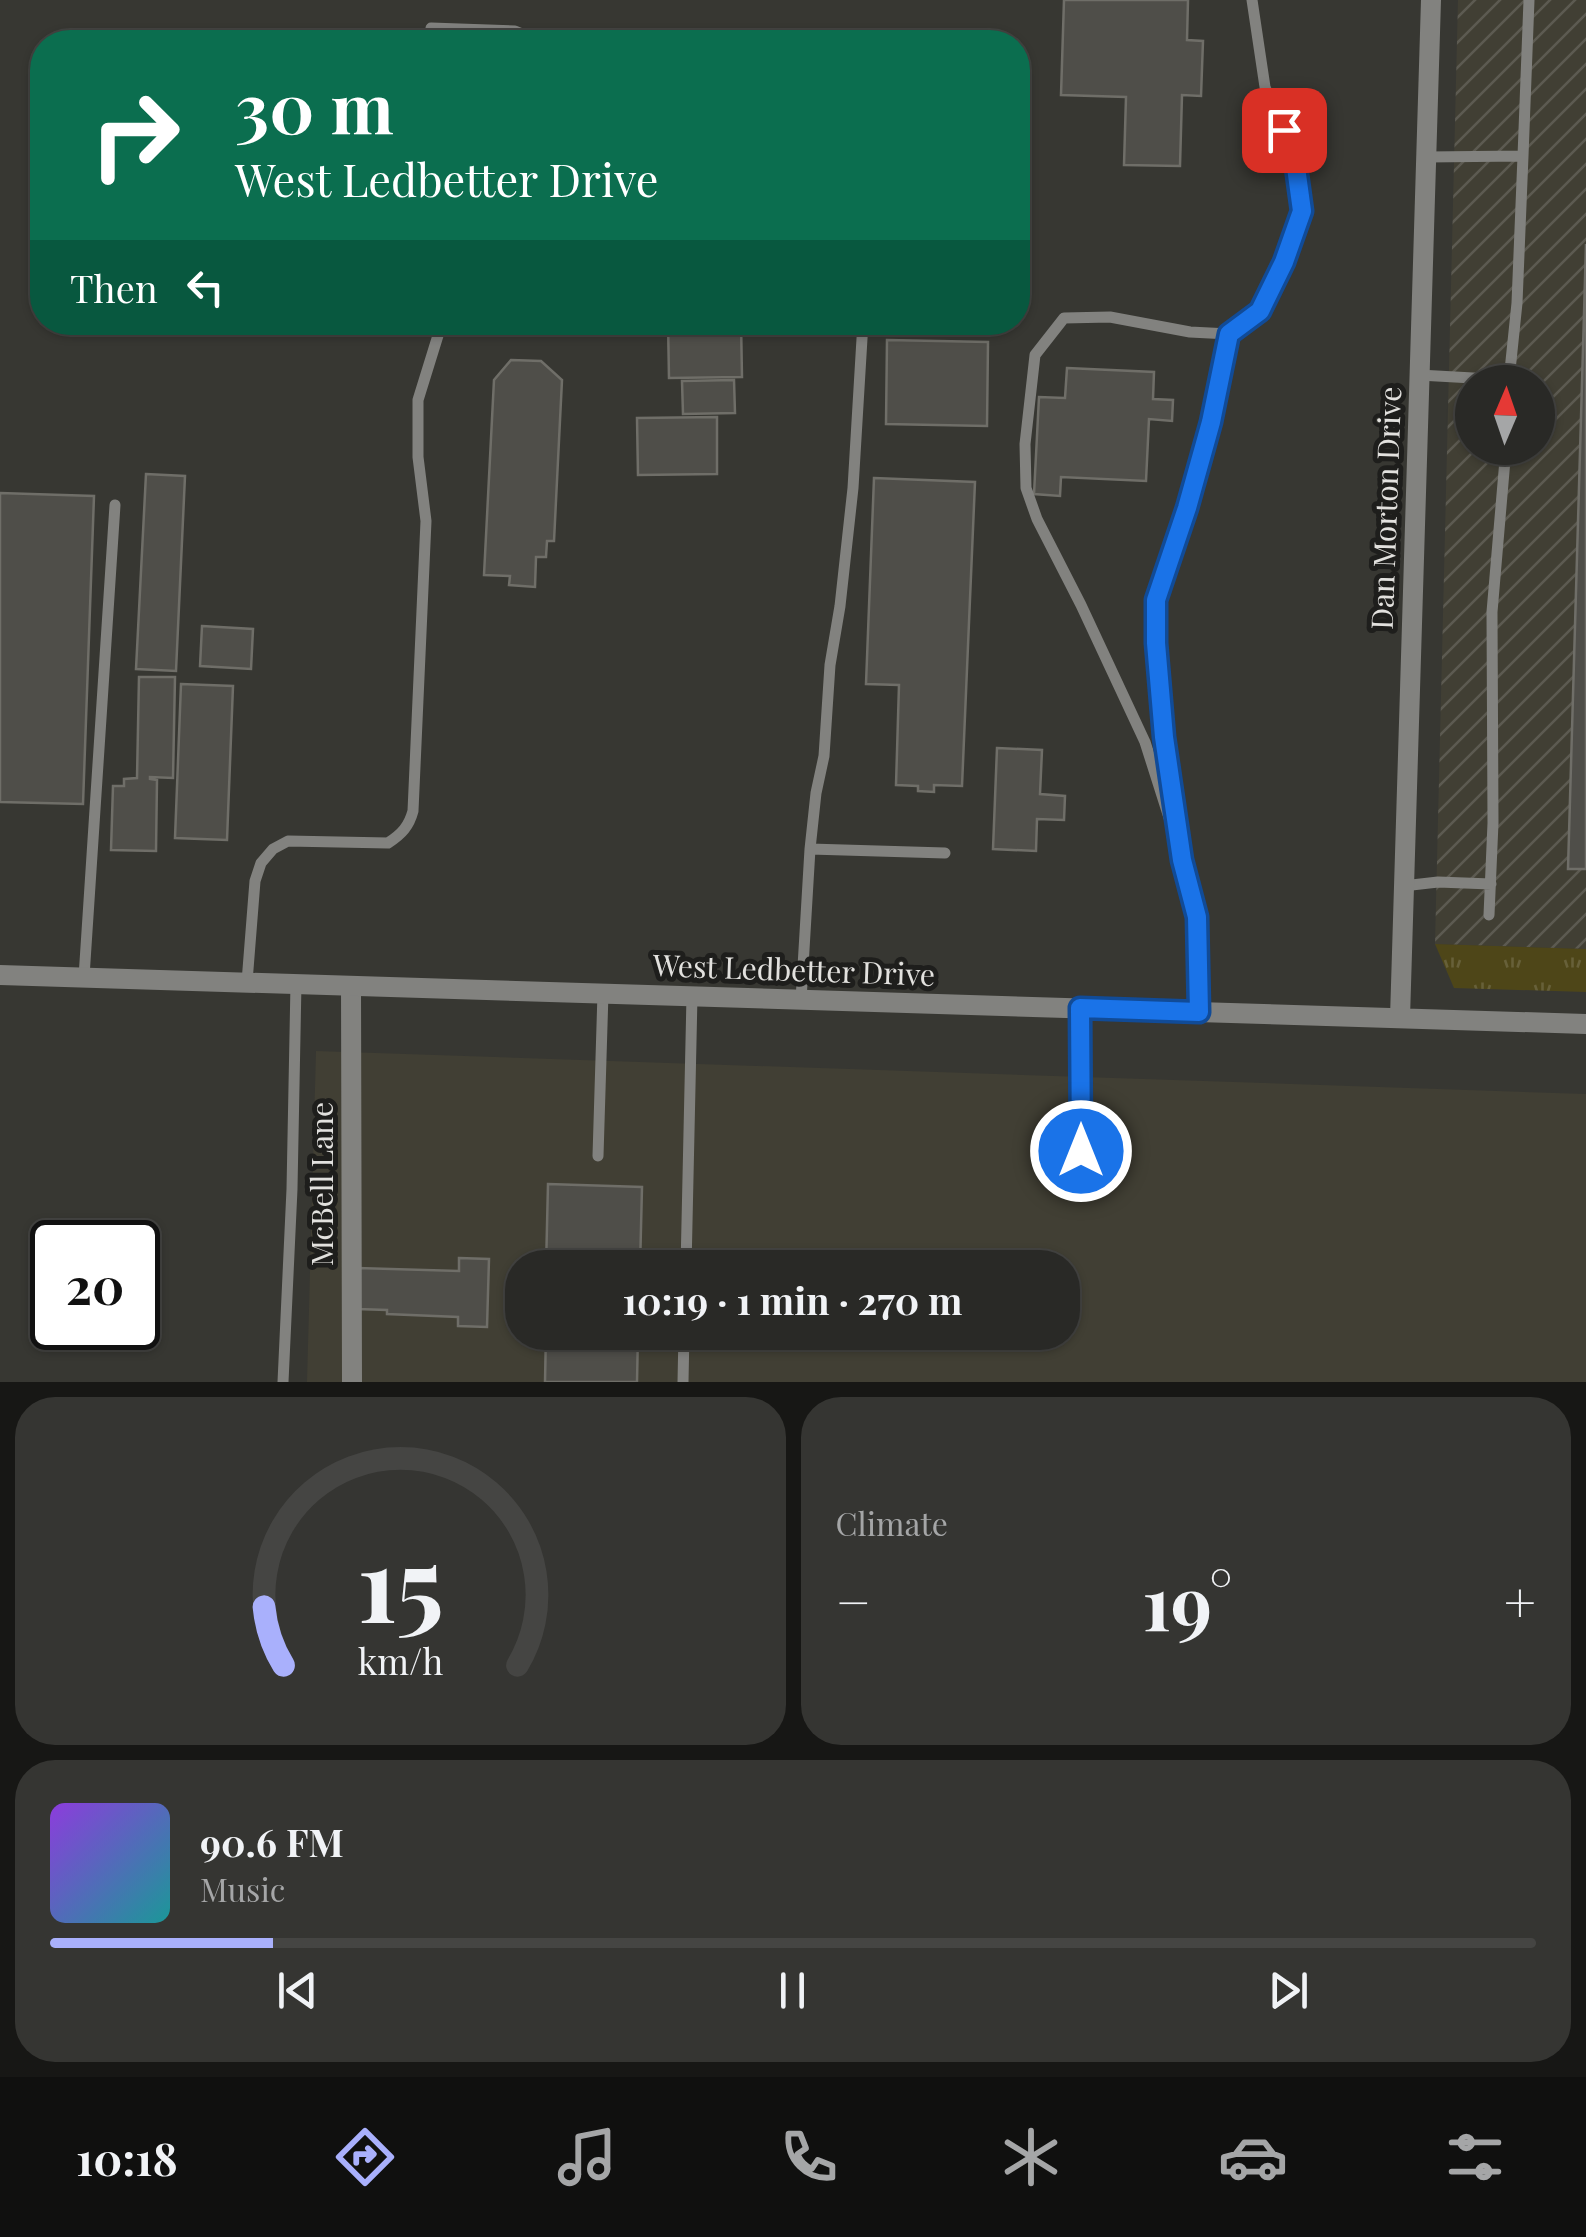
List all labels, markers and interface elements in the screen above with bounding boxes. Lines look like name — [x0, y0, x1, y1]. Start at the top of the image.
text: 30 m — [235, 58, 394, 152]
icon: right — [70, 70, 200, 200]
pin — [1242, 88, 1327, 173]
icon: arrive — [1257, 103, 1312, 158]
text: West Ledbetter Drive — [235, 148, 659, 208]
icon: left — [178, 260, 233, 315]
text: Then — [70, 262, 158, 313]
north arrow — [1455, 365, 1555, 465]
map controls — [1455, 365, 1555, 465]
street label: Dan Morton Drive — [1361, 386, 1409, 630]
street label: West Ledbetter Drive — [651, 944, 936, 994]
position arrow — [1029, 1099, 1133, 1203]
street label: McBell Lane — [301, 1102, 341, 1266]
speed limit sign: 20 — [30, 1220, 160, 1350]
text: 10:19 · 1 min · 270 m — [623, 1274, 962, 1325]
text: Climate — [836, 1501, 948, 1544]
text: 15 — [357, 1510, 443, 1649]
text: 19° — [1142, 1550, 1233, 1650]
text: − — [836, 1563, 871, 1637]
text: + — [1504, 1563, 1536, 1637]
text: km/h — [357, 1636, 443, 1684]
text: 90.6 FM — [200, 1816, 344, 1867]
text: Music — [200, 1867, 285, 1910]
icon: previous — [270, 1963, 325, 2018]
icon: pause — [765, 1963, 820, 2018]
icon: next — [1261, 1963, 1316, 2018]
icon: directions — [330, 2122, 400, 2192]
icon: music — [552, 2122, 622, 2192]
icon: phone — [774, 2122, 844, 2192]
icon: climate — [996, 2122, 1066, 2192]
icon: car — [1218, 2122, 1288, 2192]
icon: filters — [1440, 2122, 1510, 2192]
text: 10:18 — [76, 2127, 178, 2187]

